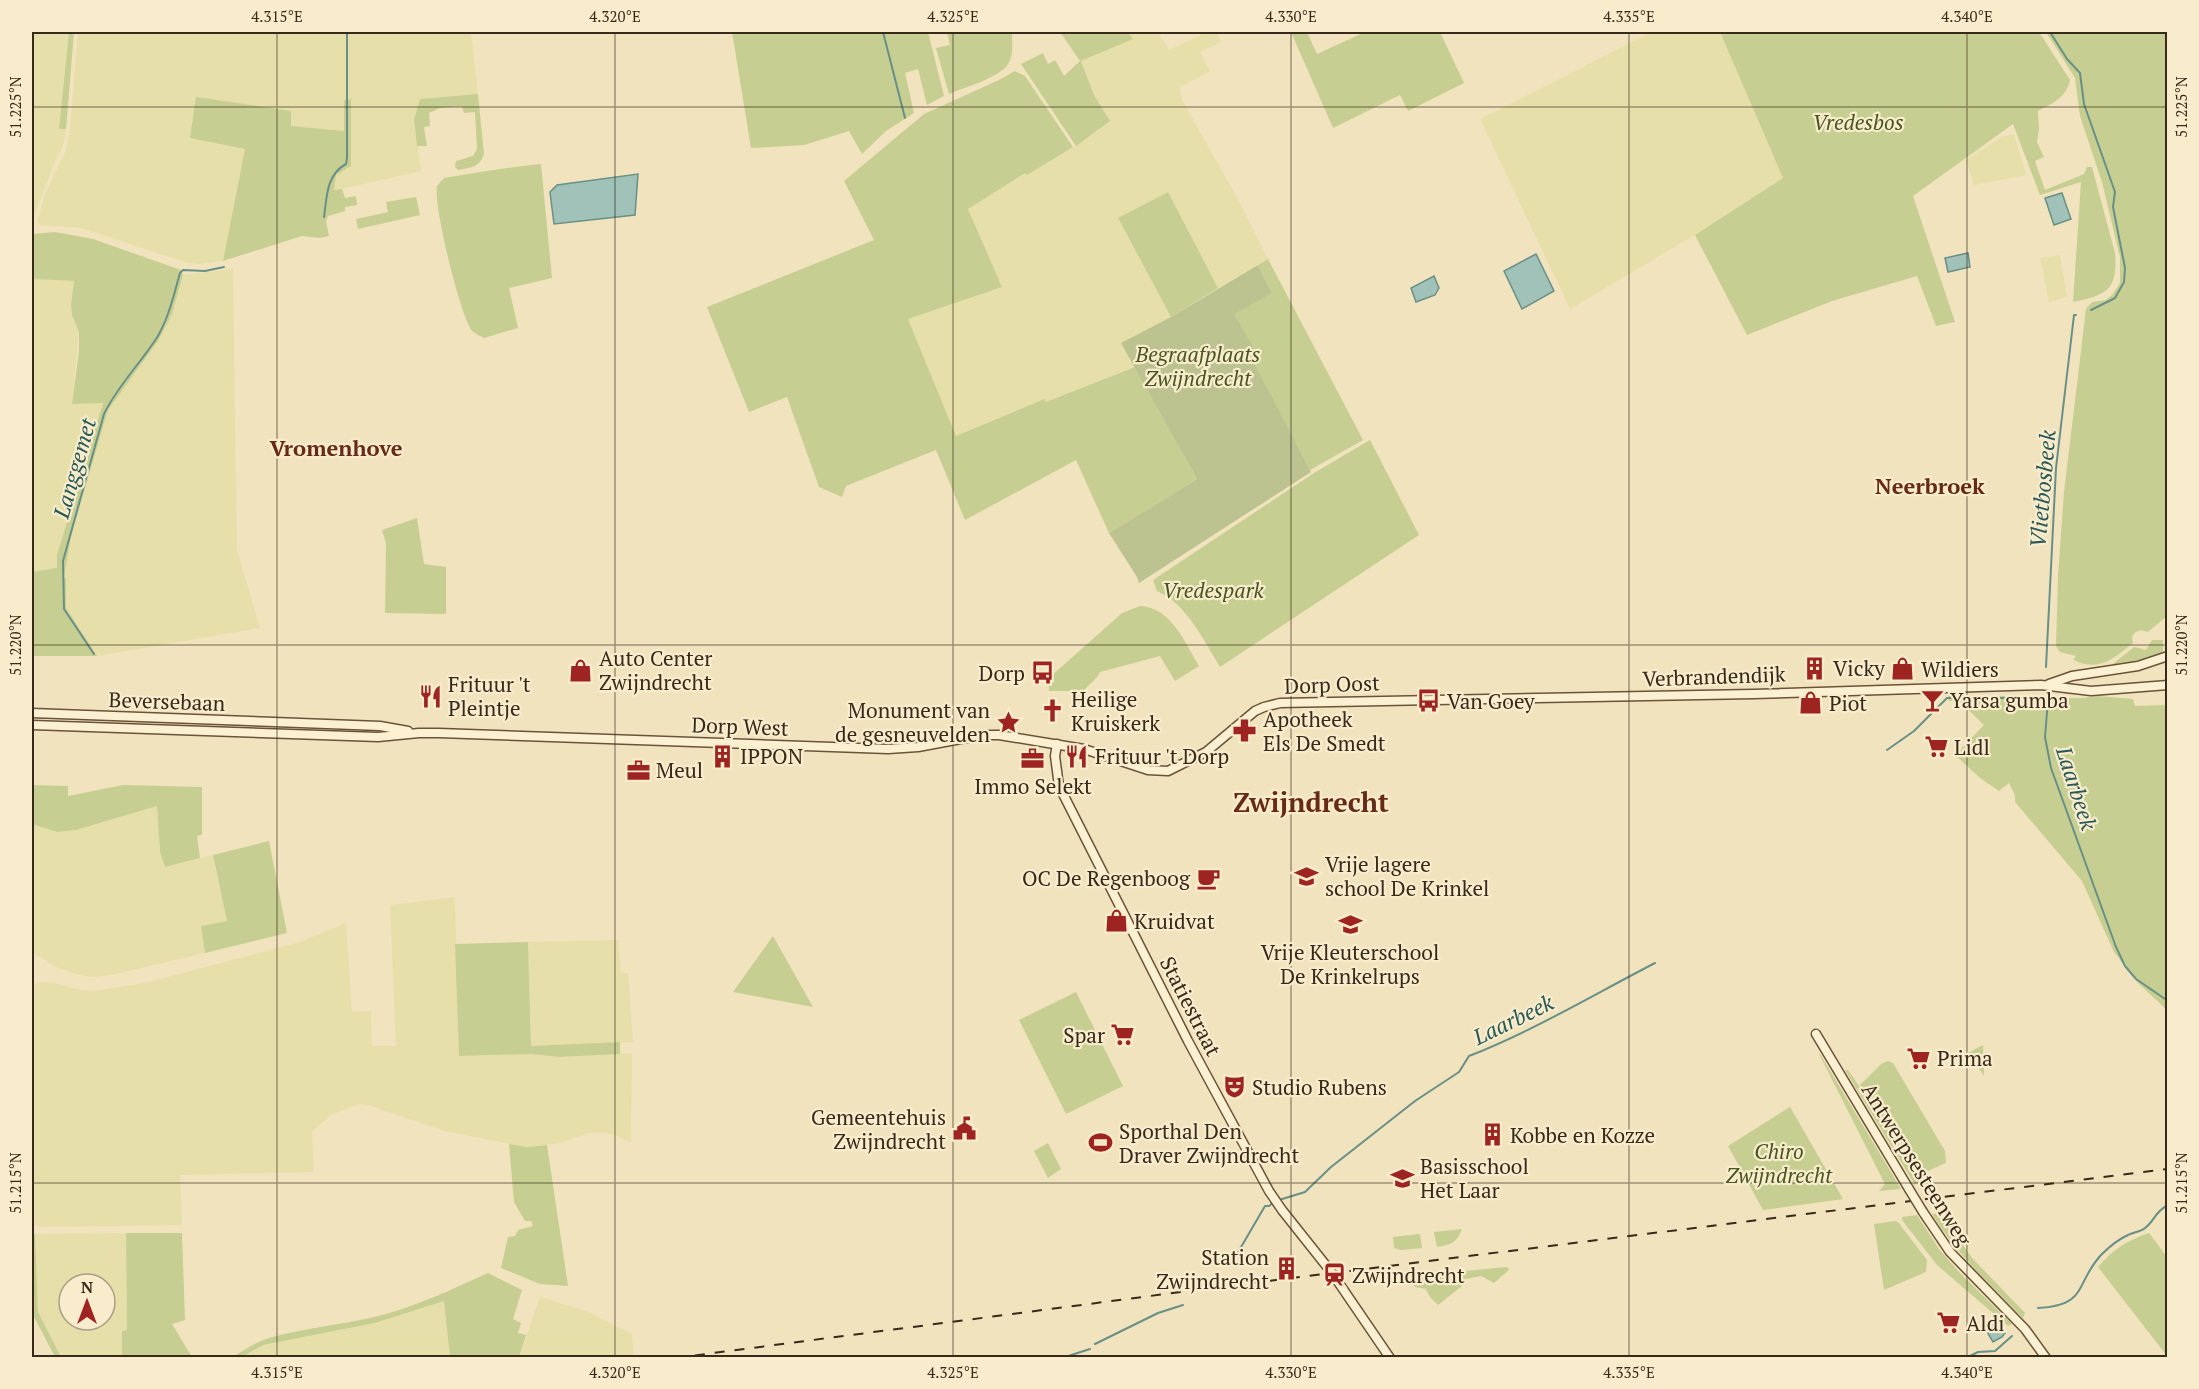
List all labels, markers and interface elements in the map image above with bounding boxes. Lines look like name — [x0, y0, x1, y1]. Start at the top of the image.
text: 4.315°E — [251, 6, 303, 26]
text: 4.320°E — [589, 6, 641, 26]
text: 4.325°E — [927, 6, 979, 26]
text: 4.330°E — [1265, 6, 1317, 26]
text: 4.335°E — [1603, 6, 1655, 26]
text: 4.340°E — [1941, 6, 1993, 26]
text: 51.225°N — [5, 76, 25, 138]
text: 51.225°N — [2171, 76, 2191, 138]
park label: Vredesbos — [1813, 108, 1904, 136]
park label: Begraafplaats Zwijndrecht — [1135, 340, 1261, 392]
water label: Langgemet — [46, 414, 102, 522]
water label: Vlietbosbeek — [2022, 428, 2062, 549]
district label: Vromenhove — [269, 433, 403, 462]
district label: Neerbroek — [1875, 471, 1985, 500]
park label: Vredespark — [1162, 576, 1265, 604]
text: 51.220°N — [5, 614, 25, 676]
text: 51.220°N — [2171, 614, 2191, 676]
place label: Auto Center Zwijndrecht — [599, 644, 712, 696]
place label: Vicky — [1833, 654, 1885, 682]
building icon: Vicky — [1802, 655, 1828, 681]
place label: Wildiers — [1921, 655, 1999, 683]
shop icon: Wildiers — [1890, 656, 1916, 682]
shop icon: Auto Center Zwijndrecht — [568, 657, 594, 683]
place label: Dorp — [979, 659, 1025, 687]
bus stop icon: Dorp — [1030, 660, 1056, 686]
street label: Verbrandendijk — [1642, 660, 1786, 692]
street label: Dorp Oost — [1284, 668, 1380, 700]
place label: Frituur 't Pleintje — [448, 670, 531, 722]
restaurant icon: Frituur 't Pleintje — [417, 683, 443, 709]
street label: Beversebaan — [108, 685, 226, 717]
place label: Heilige Kruiskerk — [1071, 685, 1160, 737]
place label: Yarsa gumba — [1950, 686, 2069, 714]
place label: Van Goey — [1447, 687, 1535, 715]
bar icon: Yarsa gumba — [1919, 687, 1945, 713]
bus stop icon: Van Goey — [1416, 688, 1442, 714]
place label: Piot — [1829, 689, 1867, 717]
shop icon: Piot — [1798, 690, 1824, 716]
place label: Monument van de gesneuvelden — [835, 696, 991, 748]
church icon: Heilige Kruiskerk — [1040, 698, 1066, 724]
place label: Apotheek Els De Smedt — [1263, 705, 1386, 757]
place icon: Monument van de gesneuvelden — [995, 709, 1021, 735]
street label: Dorp West — [691, 710, 789, 742]
pharmacy icon: Apotheek Els De Smedt — [1232, 718, 1258, 744]
place label: Lidl — [1954, 733, 1990, 761]
supermarket icon: Lidl — [1923, 734, 1949, 760]
place label: IPPON — [740, 742, 803, 770]
place label: Frituur 't Dorp — [1095, 742, 1229, 770]
water label: Laarbeek — [2050, 742, 2104, 834]
building icon: IPPON — [709, 743, 735, 769]
restaurant icon: Frituur 't Dorp — [1064, 743, 1090, 769]
office icon: Immo Selekt — [1020, 745, 1046, 771]
place label: Meul — [656, 756, 703, 784]
office icon: Meul — [625, 757, 651, 783]
place label: Immo Selekt — [974, 772, 1092, 800]
district label: Zwijndrecht — [1233, 784, 1389, 820]
place label: Vrije lagere school De Krinkel — [1325, 850, 1489, 902]
school or university icon: Vrije lagere school De Krinkel — [1294, 863, 1320, 889]
place label: OC De Regenboog — [1022, 864, 1191, 892]
cafe icon: OC De Regenboog — [1195, 865, 1221, 891]
place label: Kruidvat — [1134, 907, 1215, 935]
shop icon: Kruidvat — [1103, 908, 1129, 934]
school or university icon: Vrije Kleuterschool De Krinkelrups — [1337, 911, 1363, 937]
place label: Vrije Kleuterschool De Krinkelrups — [1261, 938, 1439, 990]
street label: Statiestraat — [1154, 951, 1228, 1061]
water label: Laarbeek — [1467, 987, 1558, 1051]
place label: Spar — [1063, 1021, 1105, 1049]
supermarket icon: Spar — [1110, 1022, 1136, 1048]
place label: Prima — [1937, 1044, 1993, 1072]
supermarket icon: Prima — [1906, 1045, 1932, 1071]
place label: Studio Rubens — [1252, 1073, 1387, 1101]
theatre icon: Studio Rubens — [1221, 1074, 1247, 1100]
street label: Antwerpsesteenweg — [1856, 1077, 1979, 1251]
place label: Gemeentehuis Zwijndrecht — [811, 1103, 946, 1155]
public building icon: Gemeentehuis Zwijndrecht — [951, 1116, 977, 1142]
place label: Sporthal Den Draver Zwijndrecht — [1119, 1117, 1299, 1169]
place label: Kobbe en Kozze — [1510, 1121, 1655, 1149]
building icon: Kobbe en Kozze — [1479, 1122, 1505, 1148]
sports icon: Sporthal Den Draver Zwijndrecht — [1088, 1130, 1114, 1156]
park label: Chiro Zwijndrecht — [1726, 1137, 1833, 1189]
text: 51.215°N — [5, 1152, 25, 1214]
place label: Basisschool Het Laar — [1420, 1152, 1529, 1204]
text: 51.215°N — [2171, 1152, 2191, 1214]
school or university icon: Basisschool Het Laar — [1389, 1165, 1415, 1191]
place label: Station Zwijndrecht — [1156, 1243, 1270, 1295]
building icon: Station Zwijndrecht — [1274, 1256, 1300, 1282]
place label: Zwijndrecht — [1352, 1261, 1465, 1289]
station icon: Zwijndrecht — [1321, 1262, 1347, 1288]
north arrow — [57, 1272, 117, 1332]
text: N — [81, 1276, 93, 1298]
place label: Aldi — [1966, 1309, 2005, 1337]
supermarket icon: Aldi — [1935, 1310, 1961, 1336]
text: 4.315°E — [251, 1362, 303, 1382]
text: 4.320°E — [589, 1362, 641, 1382]
text: 4.325°E — [927, 1362, 979, 1382]
text: 4.330°E — [1265, 1362, 1317, 1382]
text: 4.335°E — [1603, 1362, 1655, 1382]
text: 4.340°E — [1941, 1362, 1993, 1382]

